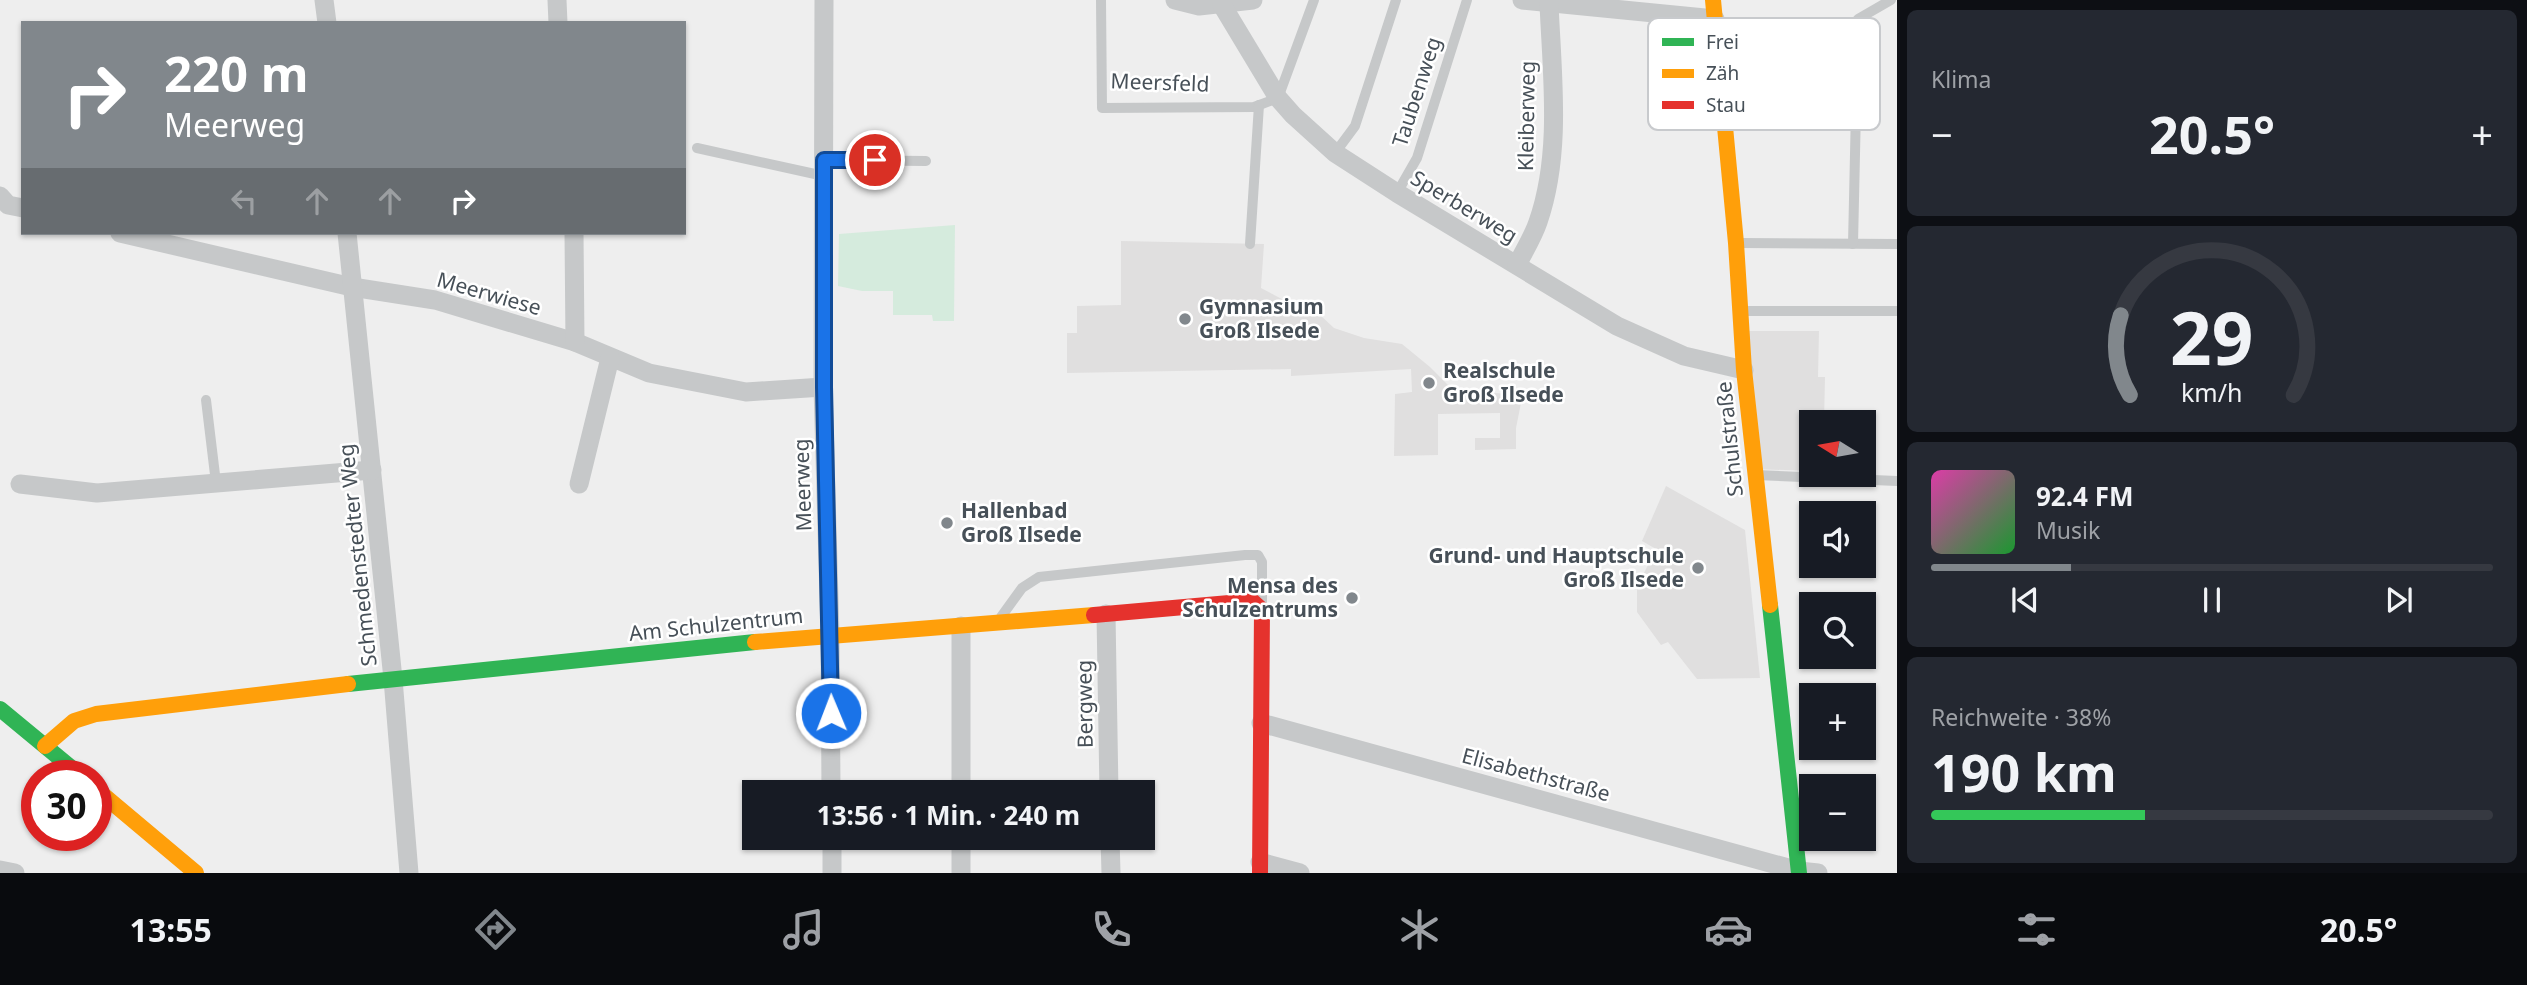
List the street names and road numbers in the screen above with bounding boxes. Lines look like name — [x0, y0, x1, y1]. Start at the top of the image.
street label: Taubenweg — [1385, 33, 1447, 150]
street label: Kleiberweg — [1511, 61, 1541, 171]
street label: Meersfeld — [1110, 66, 1210, 98]
street label: Sperberweg — [1406, 163, 1523, 249]
street label: Meerwiese — [434, 265, 545, 321]
street label: Schulstraße — [1709, 380, 1749, 498]
street label: Meerweg — [786, 438, 818, 532]
street label: Schmedenstedter Weg — [331, 442, 383, 668]
street label: Am Schulzentrum — [627, 601, 804, 647]
street label: Bergweg — [1069, 660, 1099, 748]
street label: Elisabethstraße — [1459, 741, 1614, 807]

